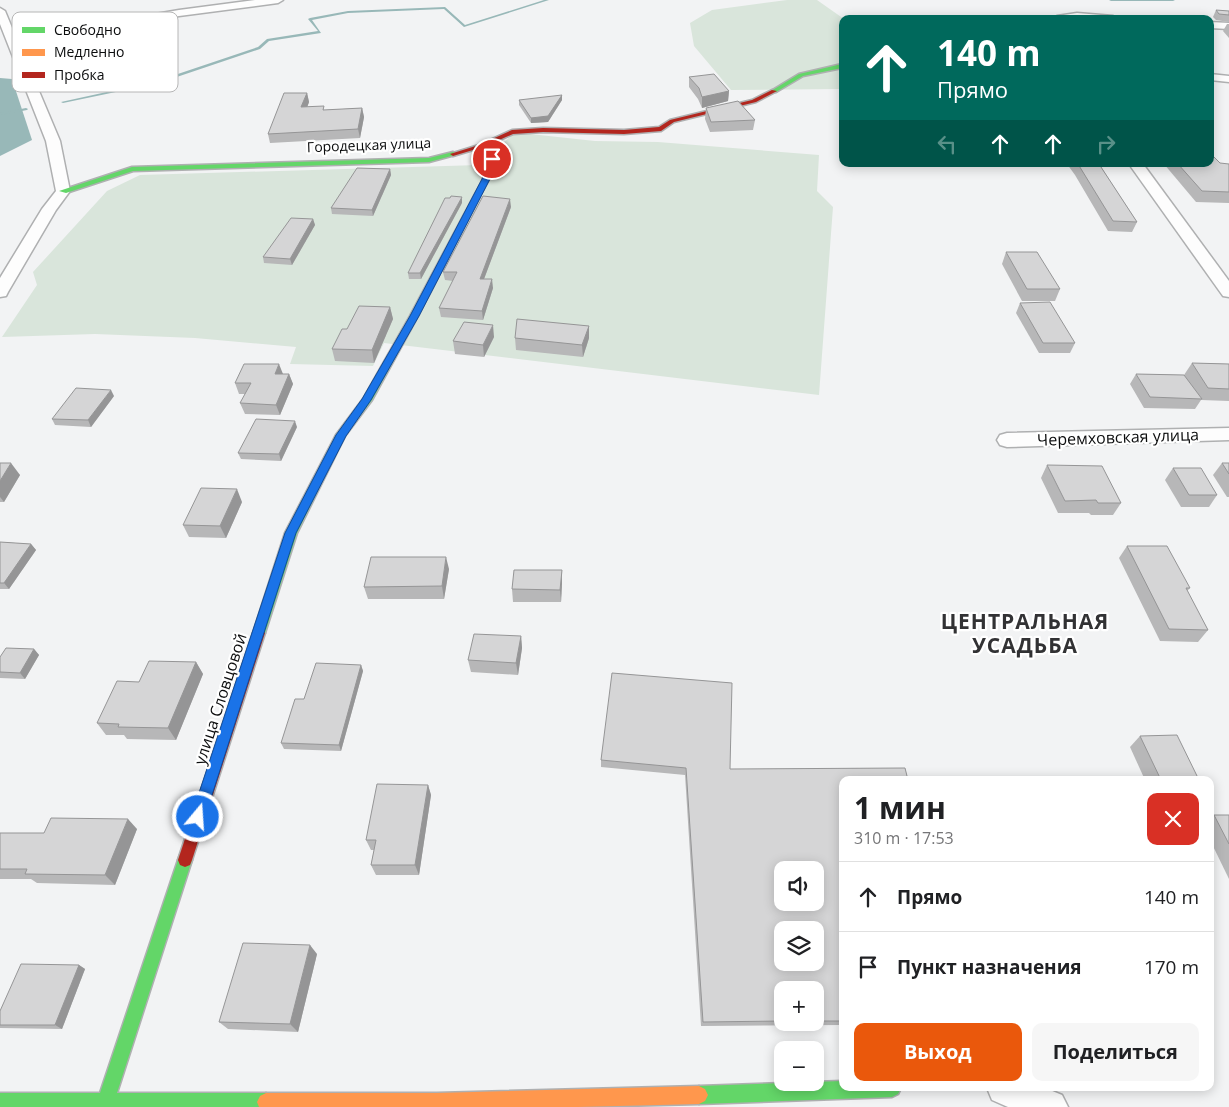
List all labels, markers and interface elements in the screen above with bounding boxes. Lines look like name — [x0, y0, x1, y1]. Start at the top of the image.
legend — [12, 12, 178, 92]
text: Свободно — [54, 20, 121, 39]
text: 140 m — [937, 29, 1041, 76]
icon: ahead — [854, 35, 919, 100]
text: Медленно — [54, 42, 125, 61]
text: Пробка — [54, 65, 105, 84]
text: Прямо — [937, 74, 1008, 104]
icon: left — [933, 130, 961, 158]
icon: ahead — [986, 130, 1014, 158]
icon: ahead — [1039, 130, 1067, 158]
icon: right — [1092, 130, 1120, 158]
street label: Городецкая улица — [307, 133, 431, 156]
pin — [471, 138, 513, 180]
icon: arrive — [478, 145, 506, 173]
street label: Черемховская улица — [1037, 423, 1199, 451]
district label: ЦЕНТРАЛЬНАЯ УСАДЬБА — [941, 607, 1109, 659]
street label: улица Словцовой — [188, 630, 252, 768]
text: 1 мин — [854, 787, 946, 828]
position arrow — [171, 790, 223, 842]
button: close — [1147, 793, 1199, 845]
text: 310 m · 17:53 — [854, 827, 954, 849]
map controls — [774, 861, 824, 1091]
button: sound — [774, 861, 824, 911]
icon: ahead — [854, 883, 882, 911]
text: Прямо — [897, 884, 962, 910]
text: 140 m — [1144, 884, 1199, 910]
button: layers — [774, 921, 824, 971]
icon: arrive — [854, 953, 882, 981]
text: Пункт назначения — [897, 954, 1082, 980]
text: 170 m — [1144, 954, 1199, 980]
button: + — [774, 981, 824, 1031]
button: Выход — [854, 1023, 1022, 1081]
button: Поделиться — [1032, 1023, 1199, 1081]
button: − — [774, 1041, 824, 1091]

